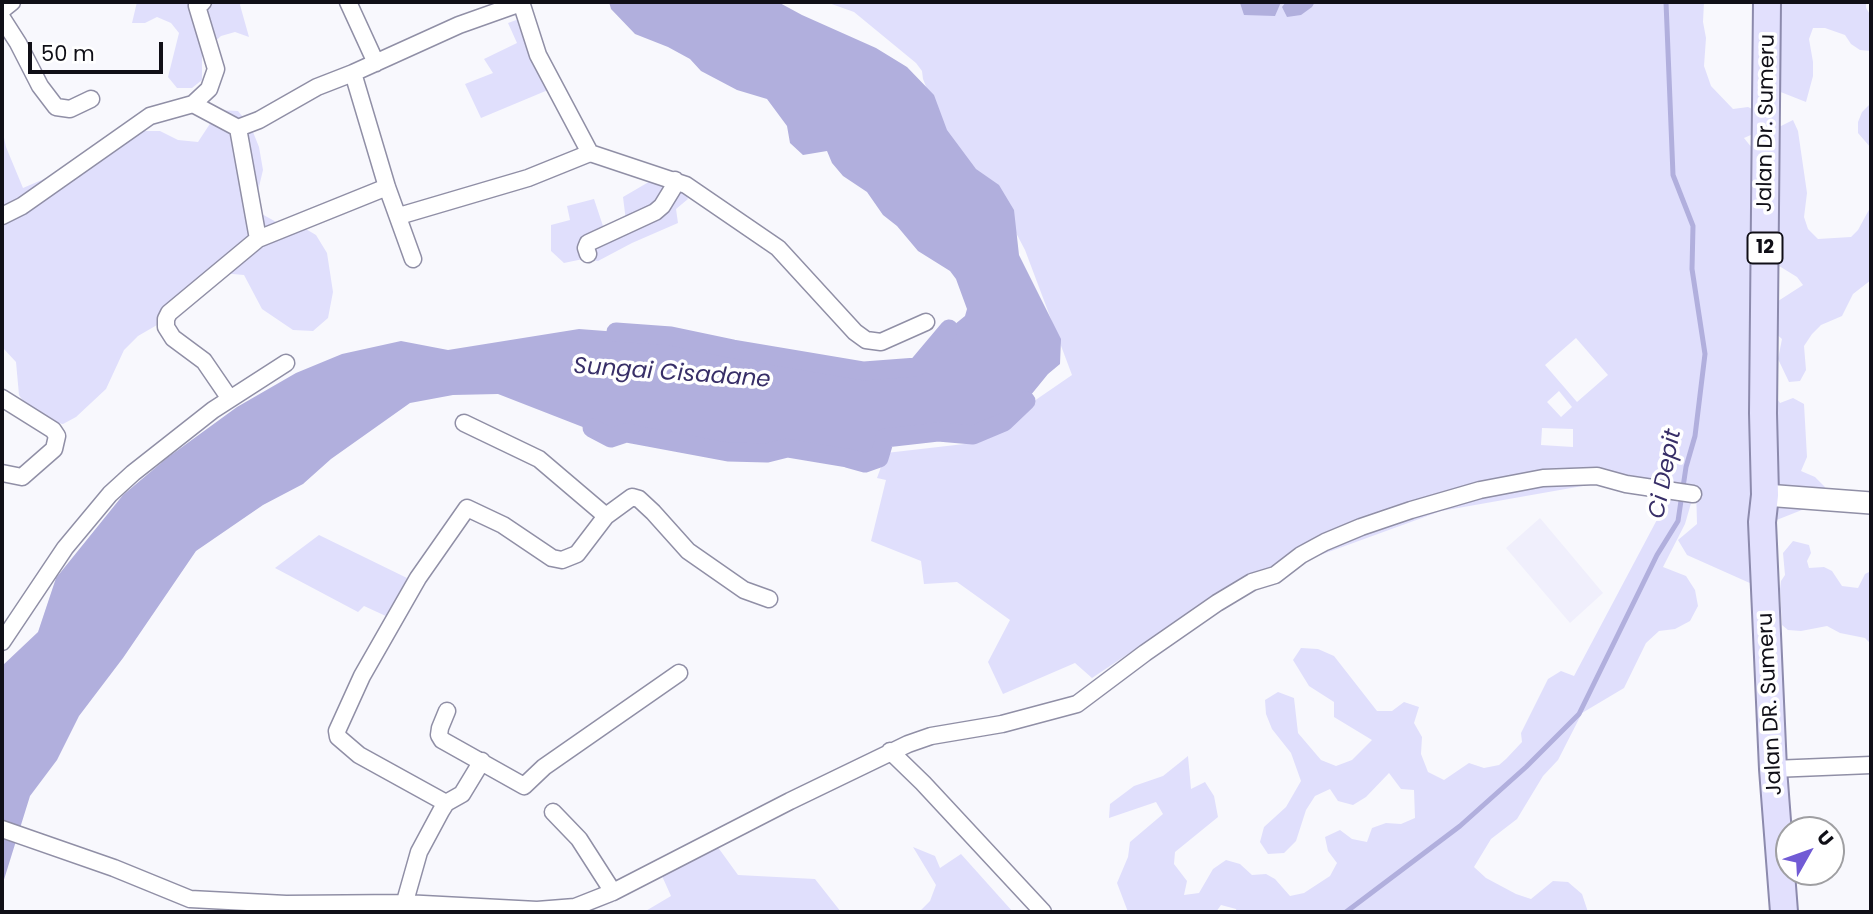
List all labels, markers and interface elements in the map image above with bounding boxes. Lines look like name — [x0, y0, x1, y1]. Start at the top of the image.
scale bar — [32, 28, 166, 72]
street label: Jalan Dr. Sumeru — [1753, 34, 1781, 212]
text: 50 m — [41, 39, 95, 68]
road number: 12 — [1748, 232, 1782, 264]
water label: Sungai Cisadane — [573, 353, 771, 395]
water label: Ci Depit — [1644, 427, 1688, 521]
street label: Jalan DR. Sumeru — [1754, 612, 1788, 796]
north arrow — [1775, 816, 1845, 886]
text: U — [1810, 825, 1840, 852]

